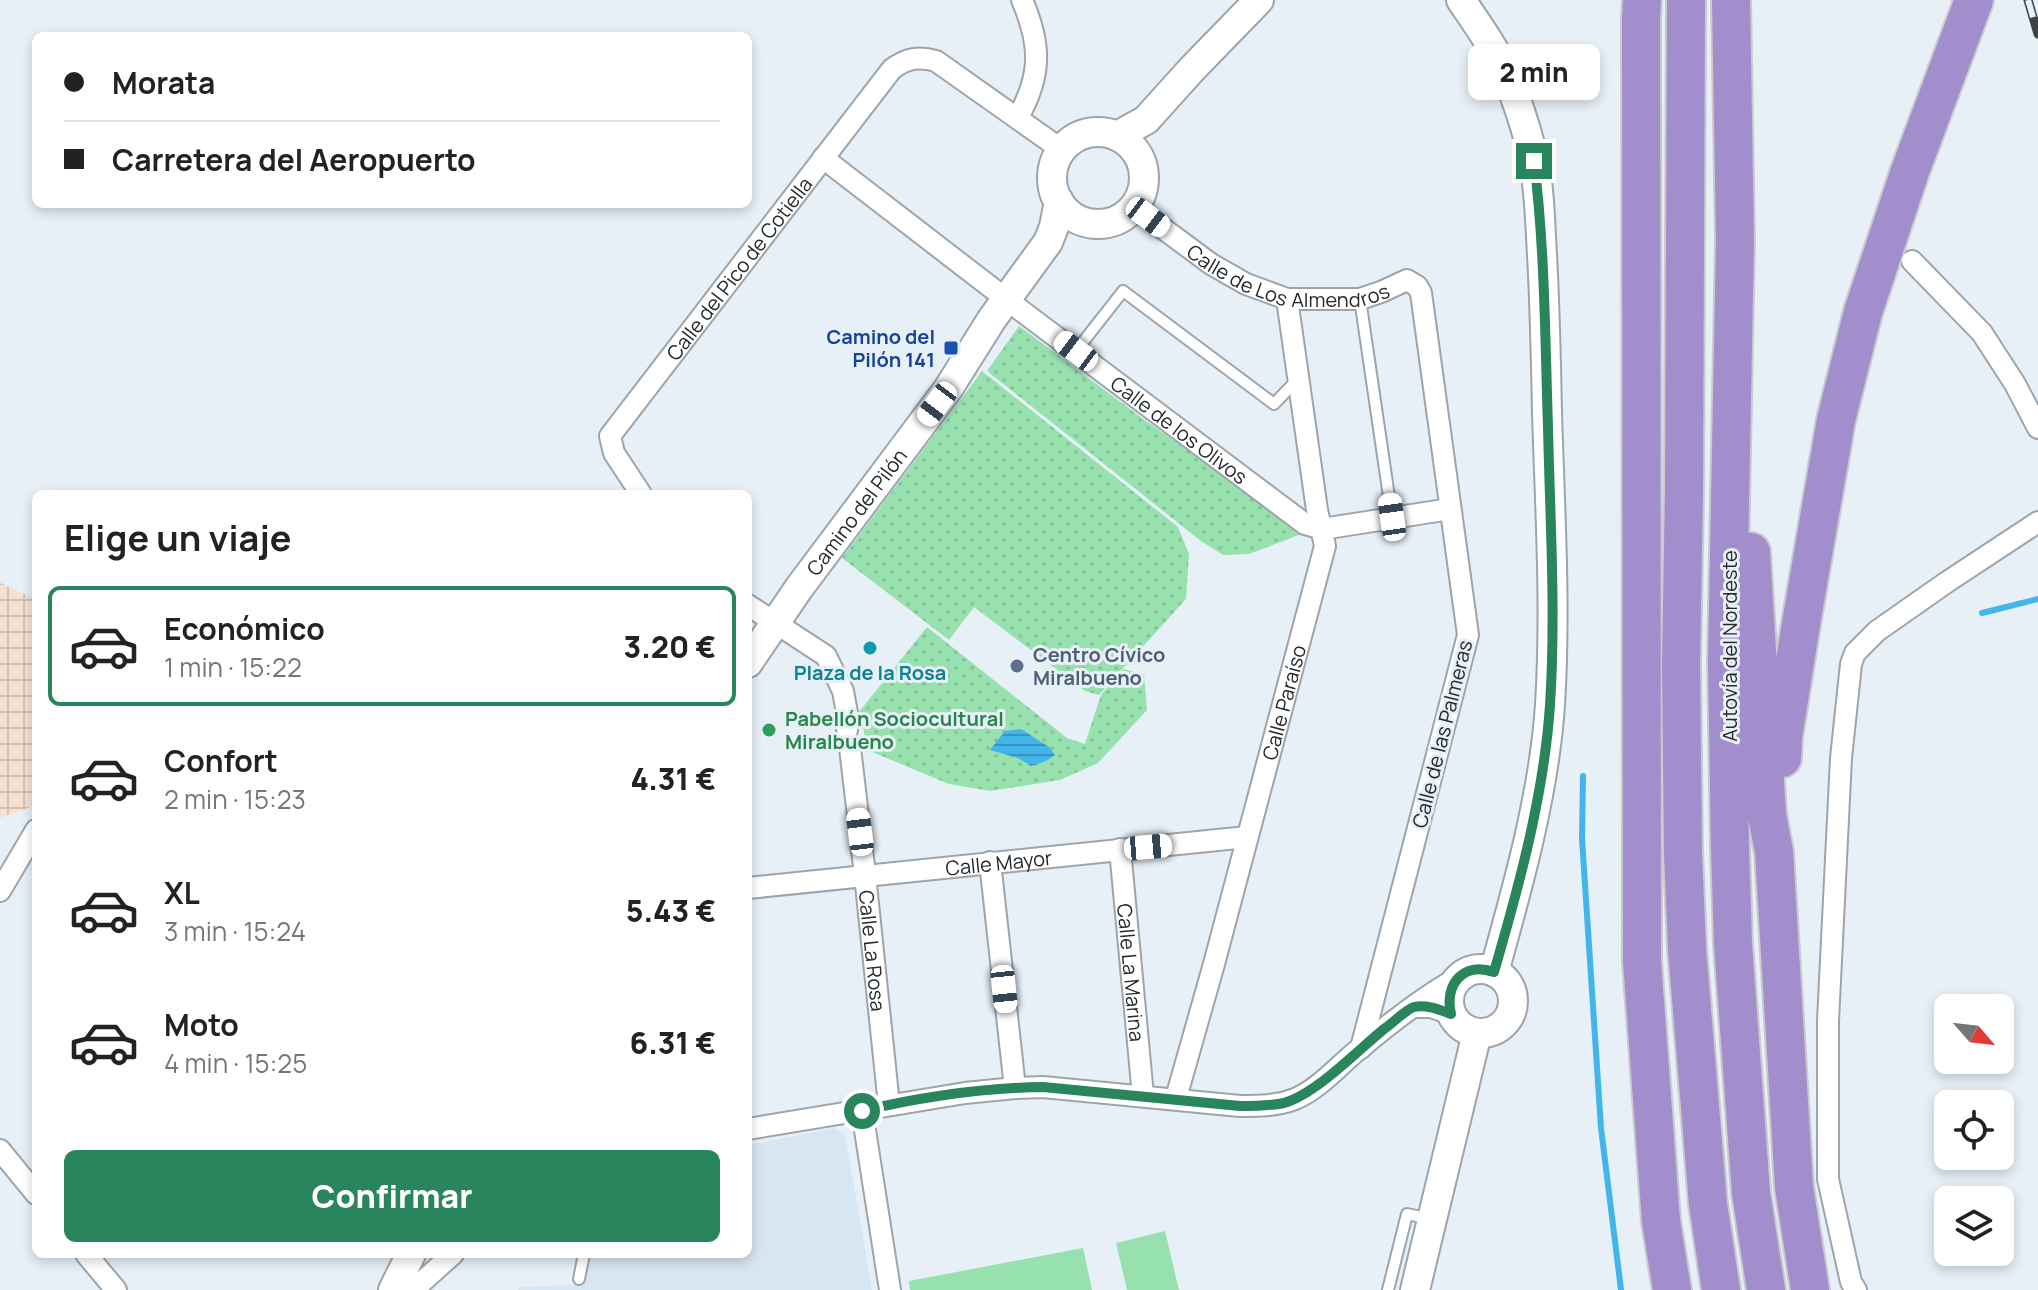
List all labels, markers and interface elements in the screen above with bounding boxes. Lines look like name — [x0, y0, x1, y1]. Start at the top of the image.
callout: 2 min — [1468, 45, 1600, 101]
text: 2 min — [1500, 54, 1568, 90]
text: Morata — [112, 62, 215, 103]
text: Carretera del Aeropuerto — [112, 139, 476, 180]
route end — [1516, 143, 1552, 179]
street label: Calle del Pico de Cotiella — [660, 171, 818, 366]
car — [1122, 193, 1174, 241]
street label: Calle de Los Almendros — [1182, 237, 1394, 313]
place label: Camino del Pilón 141 — [826, 323, 935, 373]
car — [1050, 327, 1102, 375]
marker: Camino del Pilón 141 — [942, 339, 960, 357]
street label: Calle de los Olivos — [1105, 369, 1253, 490]
car — [913, 378, 961, 430]
street label: Camino del Pilón — [800, 443, 913, 581]
car — [1377, 492, 1407, 542]
text: Elige un viaje — [64, 513, 291, 562]
street label: Autovía del Nordeste — [1716, 550, 1743, 742]
text: Económico — [164, 608, 325, 649]
icon: car — [68, 610, 140, 682]
text: 3.20 € — [624, 626, 716, 667]
street label: Calle de las Palmeras — [1406, 637, 1478, 831]
marker: Plaza de la Rosa — [861, 639, 879, 657]
place label: Centro Cívico Miralbueno — [1033, 641, 1165, 691]
street label: Calle Paraíso — [1255, 642, 1312, 763]
text: 1 min · 15:22 — [164, 649, 302, 685]
marker: Centro Cívico Miralbueno — [1008, 657, 1026, 675]
place label: Plaza de la Rosa — [794, 659, 946, 686]
place label: Pabellón Sociocultural Miralbueno — [785, 705, 1004, 755]
marker: Pabellón Sociocultural Miralbueno — [760, 721, 778, 739]
text: Confort — [164, 740, 278, 781]
icon: car — [68, 742, 140, 814]
text: 4.31 € — [630, 758, 716, 799]
text: 2 min · 15:23 — [164, 781, 306, 817]
car — [845, 807, 875, 857]
car — [1123, 833, 1173, 861]
street label: Calle Mayor — [944, 844, 1053, 881]
text: XL — [164, 872, 200, 913]
icon: car — [68, 874, 140, 946]
street label: Calle La Rosa — [853, 889, 893, 1013]
text: 5.43 € — [626, 890, 716, 931]
street label: Calle La Marina — [1112, 902, 1151, 1043]
text: 3 min · 15:24 — [164, 913, 306, 949]
car — [990, 964, 1018, 1014]
north arrow — [1934, 994, 2014, 1074]
map controls — [1934, 994, 2014, 1266]
text: Moto — [164, 1004, 239, 1045]
icon: car — [68, 1006, 140, 1078]
text: 6.31 € — [630, 1022, 716, 1063]
text: 4 min · 15:25 — [164, 1045, 307, 1081]
button: locate — [1934, 1090, 2014, 1170]
route start — [844, 1093, 880, 1129]
button: Confirmar — [64, 1150, 720, 1242]
button: layers — [1934, 1186, 2014, 1266]

